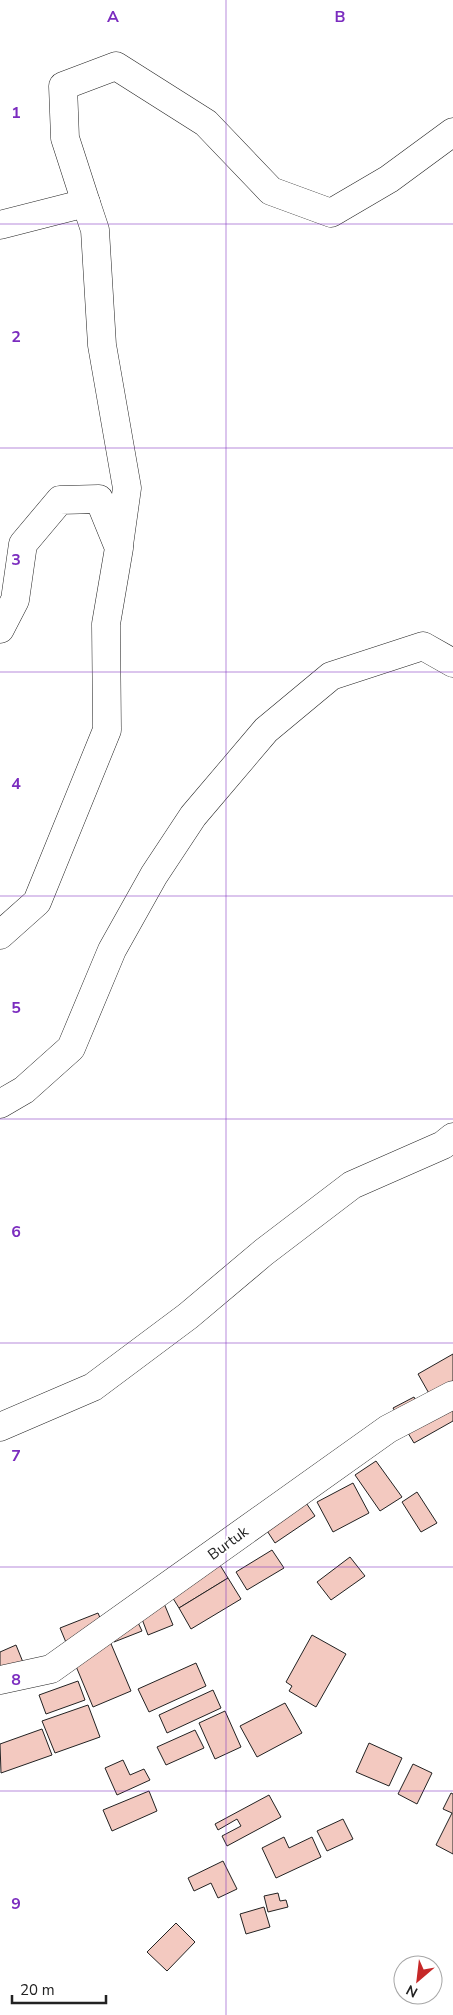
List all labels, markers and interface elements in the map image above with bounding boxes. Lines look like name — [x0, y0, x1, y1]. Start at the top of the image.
text: A — [107, 6, 119, 28]
text: B — [334, 6, 346, 28]
text: 1 — [11, 102, 21, 124]
text: 2 — [11, 326, 21, 348]
text: 3 — [11, 549, 21, 571]
text: 4 — [11, 773, 21, 795]
text: 5 — [11, 997, 21, 1019]
text: 6 — [11, 1221, 21, 1243]
text: 7 — [11, 1445, 21, 1467]
street label: Burtuk — [204, 1521, 253, 1564]
text: 8 — [11, 1669, 21, 1691]
text: 9 — [11, 1893, 21, 1915]
north arrow — [393, 1955, 443, 2005]
scale bar — [12, 1972, 106, 2004]
text: 20 m — [20, 1980, 55, 2000]
text: N — [403, 1980, 421, 2002]

